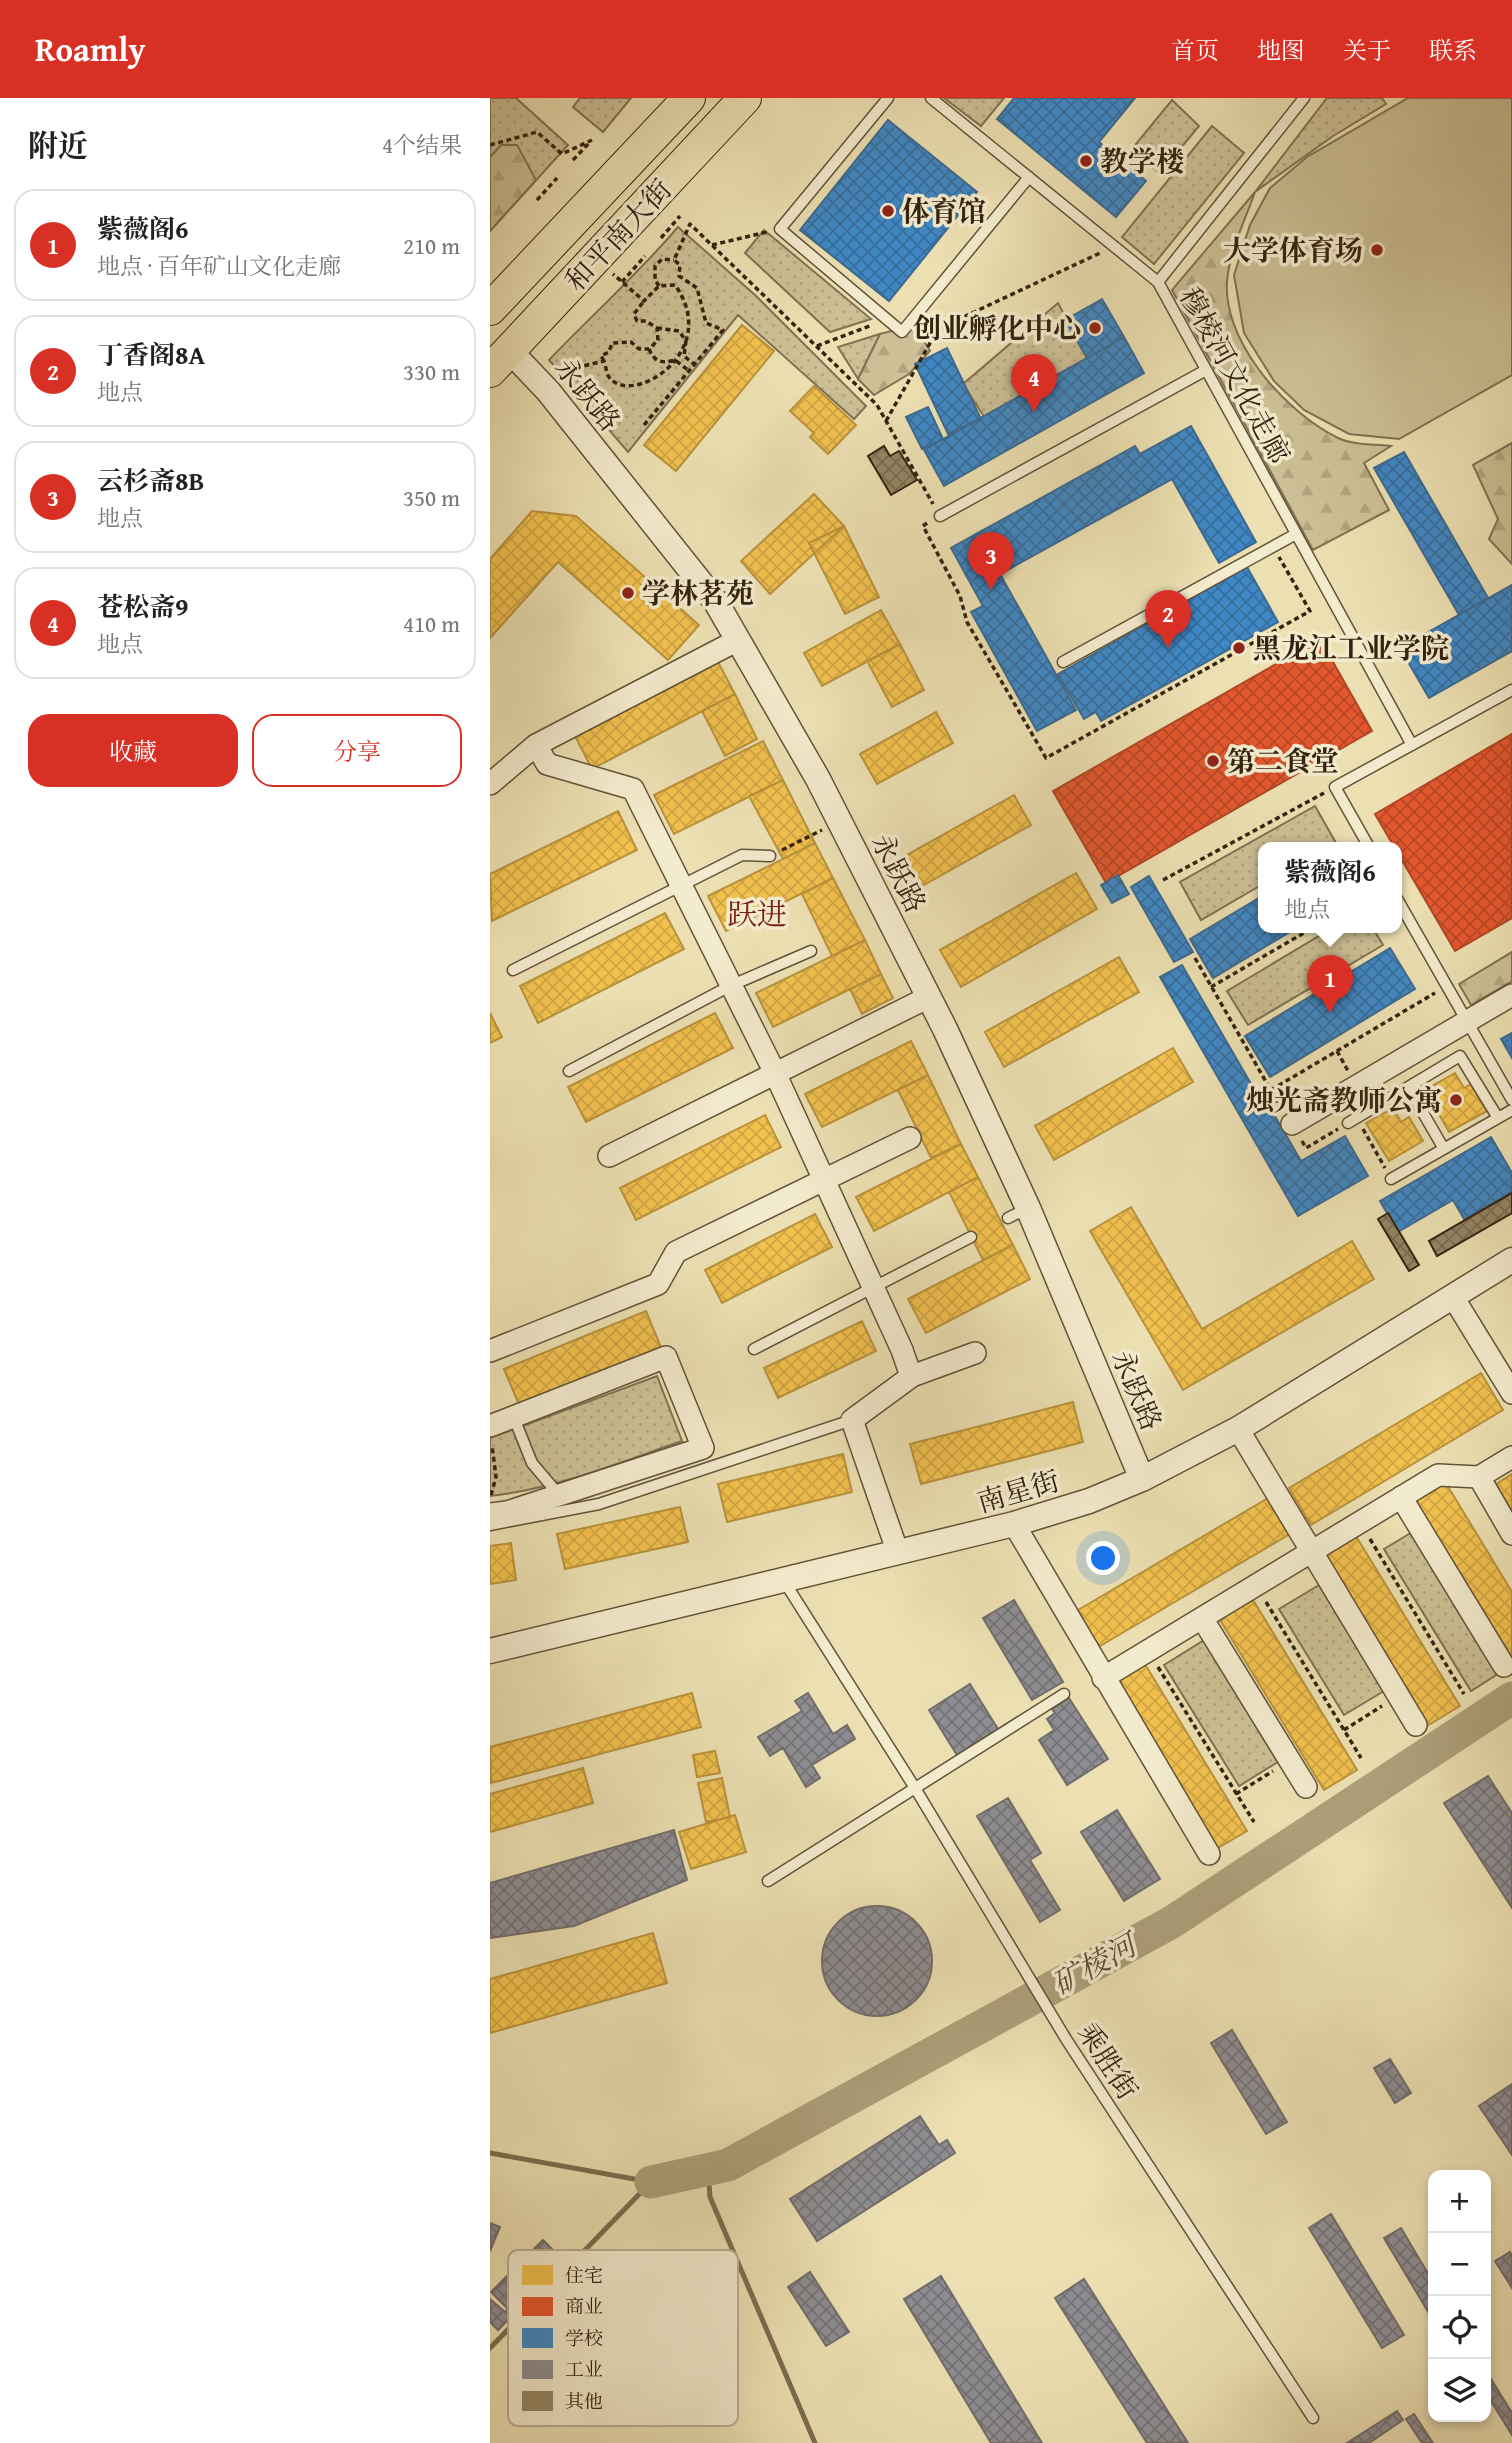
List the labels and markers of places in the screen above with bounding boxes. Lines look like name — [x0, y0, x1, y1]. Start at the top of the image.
place label: 教学楼 — [1100, 140, 1184, 181]
marker: 教学楼 — [1078, 153, 1094, 169]
place label: 体育馆 — [902, 190, 986, 231]
marker: 体育馆 — [880, 203, 896, 219]
place label: 大学体育场 — [1223, 229, 1363, 270]
marker: 大学体育场 — [1369, 242, 1385, 258]
place label: 创业孵化中心 — [913, 307, 1081, 348]
marker: 创业孵化中心 — [1087, 320, 1103, 336]
pin: 4 — [1011, 354, 1057, 412]
pin: 3 — [968, 532, 1014, 590]
place label: 学林茗苑 — [642, 572, 754, 613]
marker: 学林茗苑 — [620, 585, 636, 601]
pin: 2 — [1145, 590, 1191, 648]
place label: 黑龙江工业学院 — [1253, 627, 1449, 668]
marker: 黑龙江工业学院 — [1231, 640, 1247, 656]
place label: 第二食堂 — [1227, 740, 1339, 781]
marker: 第二食堂 — [1205, 753, 1221, 769]
pin: 1 — [1307, 955, 1353, 1013]
place label: 烛光斋教师公寓 — [1246, 1079, 1442, 1120]
marker: 烛光斋教师公寓 — [1448, 1092, 1464, 1108]

